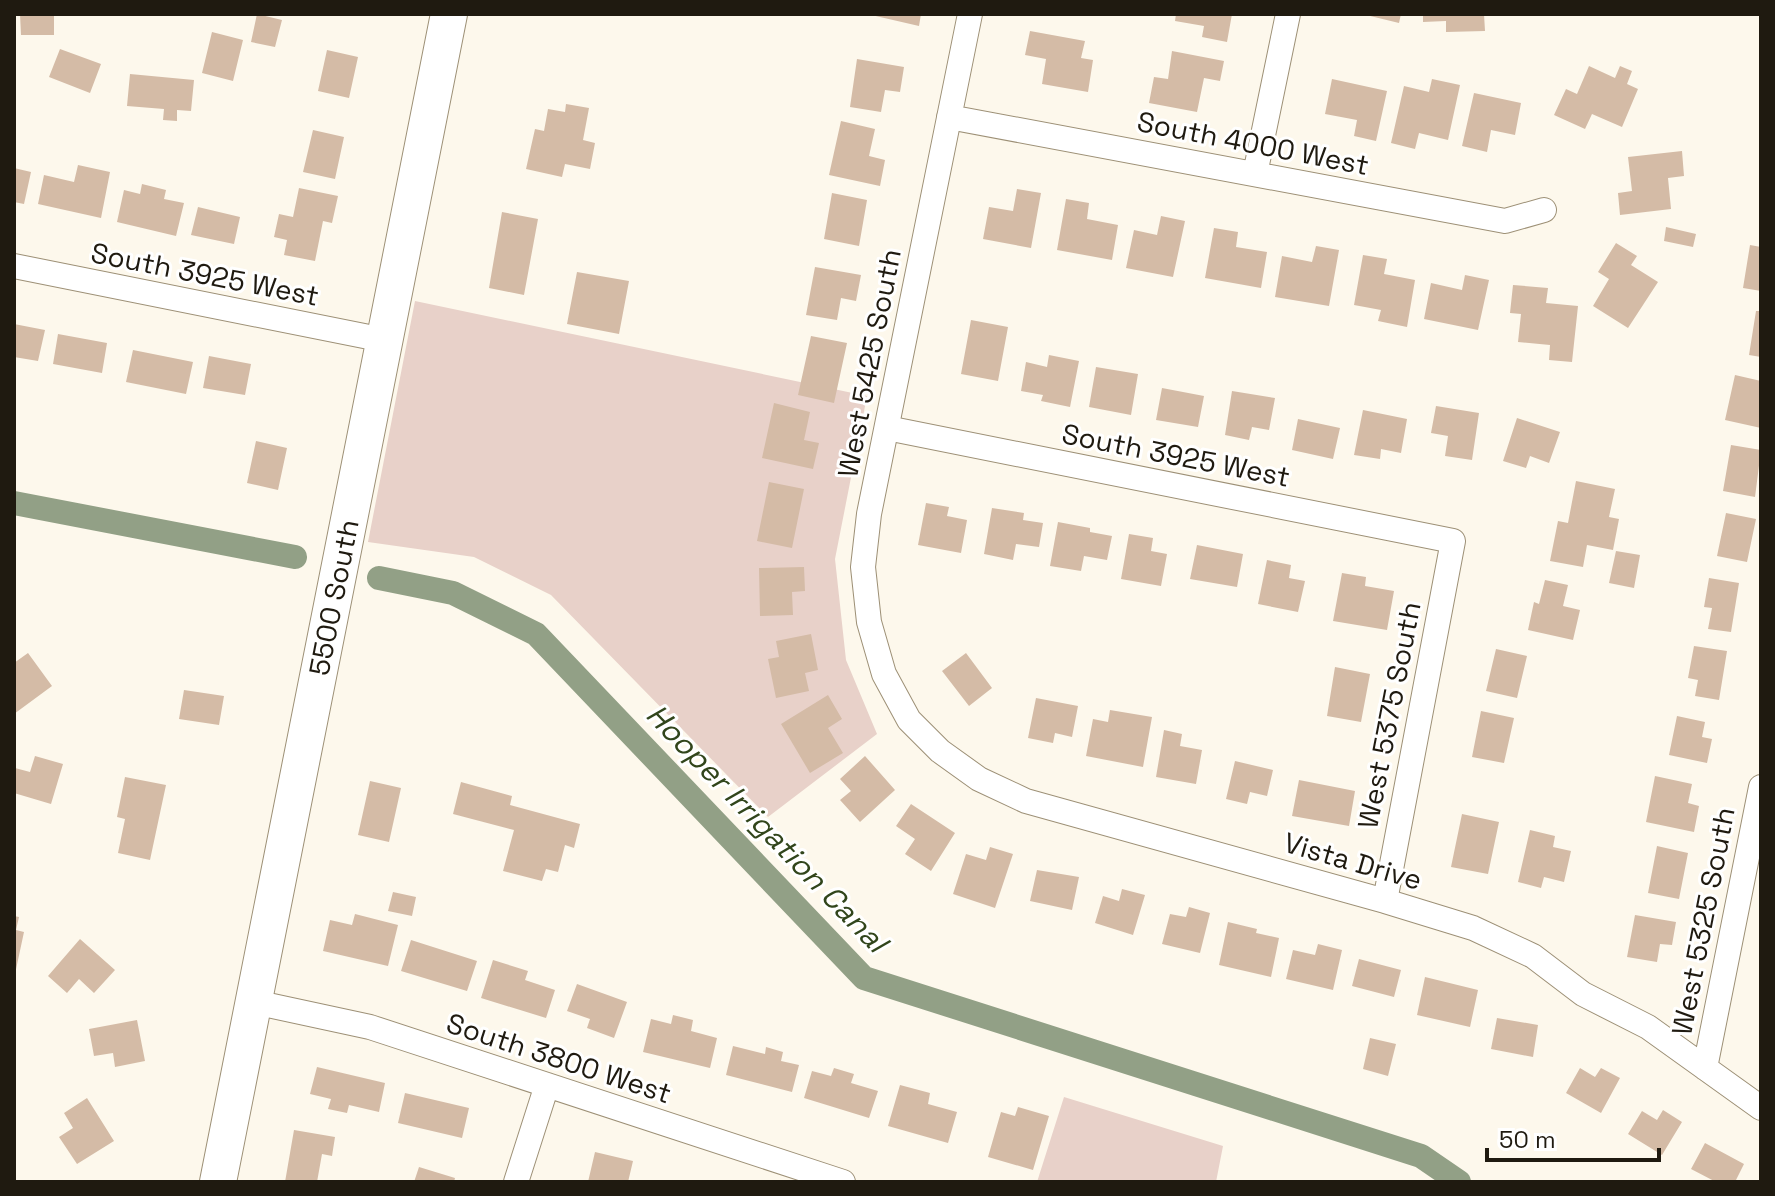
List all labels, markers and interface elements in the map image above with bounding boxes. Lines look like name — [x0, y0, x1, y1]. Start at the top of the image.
street label: South 4000 West — [1134, 103, 1372, 183]
street label: South 3925 West — [88, 234, 322, 314]
street label: West 5425 South — [829, 246, 909, 480]
street label: South 3925 West — [1059, 415, 1293, 495]
street label: 5500 South — [301, 516, 367, 678]
street label: West 5375 South — [1349, 599, 1429, 831]
water label: Hooper Irrigation Canal — [638, 695, 899, 963]
street label: West 5325 South — [1663, 804, 1743, 1038]
street label: Vista Drive — [1280, 824, 1426, 898]
street label: South 3800 West — [442, 1005, 676, 1111]
scale bar — [1487, 1112, 1659, 1162]
text: 50 m — [1499, 1124, 1556, 1155]

